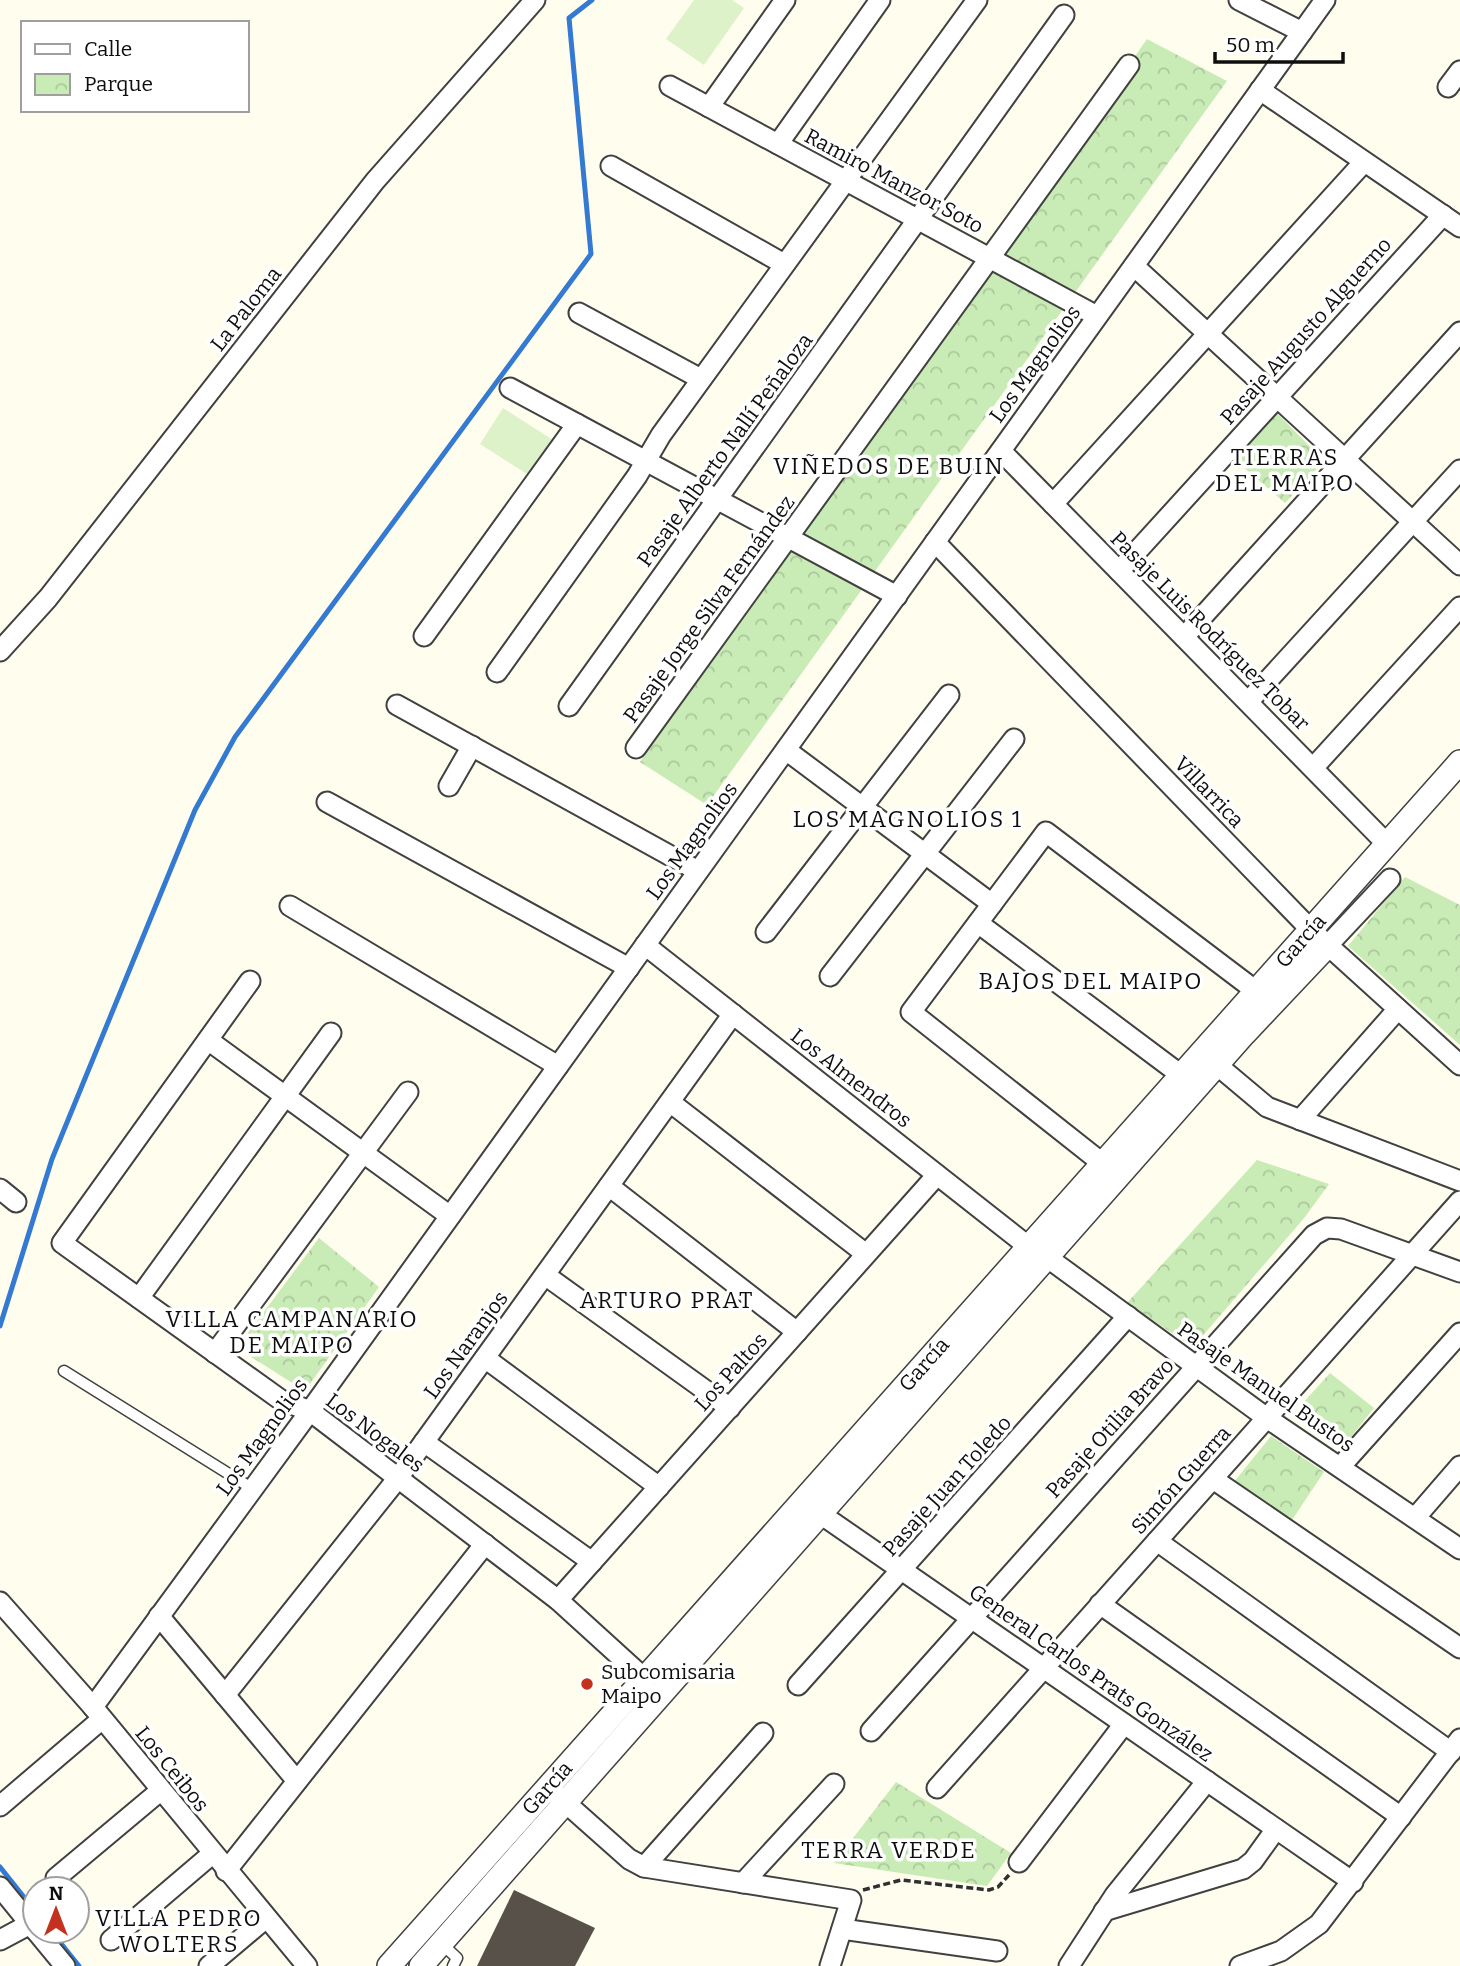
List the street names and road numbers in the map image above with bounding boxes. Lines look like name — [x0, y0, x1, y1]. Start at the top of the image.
street label: Ramiro Manzor Soto — [800, 123, 988, 239]
street label: Pasaje Augusto Alguerno — [1215, 232, 1397, 430]
street label: La Paloma — [205, 261, 287, 356]
street label: Los Magnolios — [984, 300, 1086, 428]
street label: Pasaje Alberto Nallí Peñaloza — [632, 328, 819, 572]
street label: Pasaje Jorge Silva Fernández — [618, 490, 800, 728]
street label: Pasaje Luis Rodríguez Tobar — [1105, 526, 1315, 736]
street label: Villarrica — [1169, 751, 1250, 834]
street label: Los Magnolios — [641, 777, 743, 905]
street label: García — [1270, 908, 1332, 973]
street label: Los Almendros — [785, 1023, 917, 1133]
street label: Los Naranjos — [418, 1286, 514, 1404]
street label: Pasaje Manuel Bustos — [1173, 1316, 1359, 1458]
street label: Los Paltos — [689, 1327, 773, 1417]
street label: García — [893, 1332, 955, 1397]
street label: Pasaje Otilia Bravo — [1040, 1353, 1180, 1503]
street label: Los Magnolios — [211, 1373, 313, 1501]
street label: Los Nogales — [321, 1388, 429, 1478]
street label: Pasaje Juan Toledo — [877, 1410, 1017, 1562]
street label: Simón Guerra — [1126, 1420, 1237, 1539]
street label: General Carlos Prats González — [964, 1579, 1218, 1767]
street label: Los Ceibos — [130, 1721, 214, 1817]
street label: García — [516, 1755, 578, 1821]

